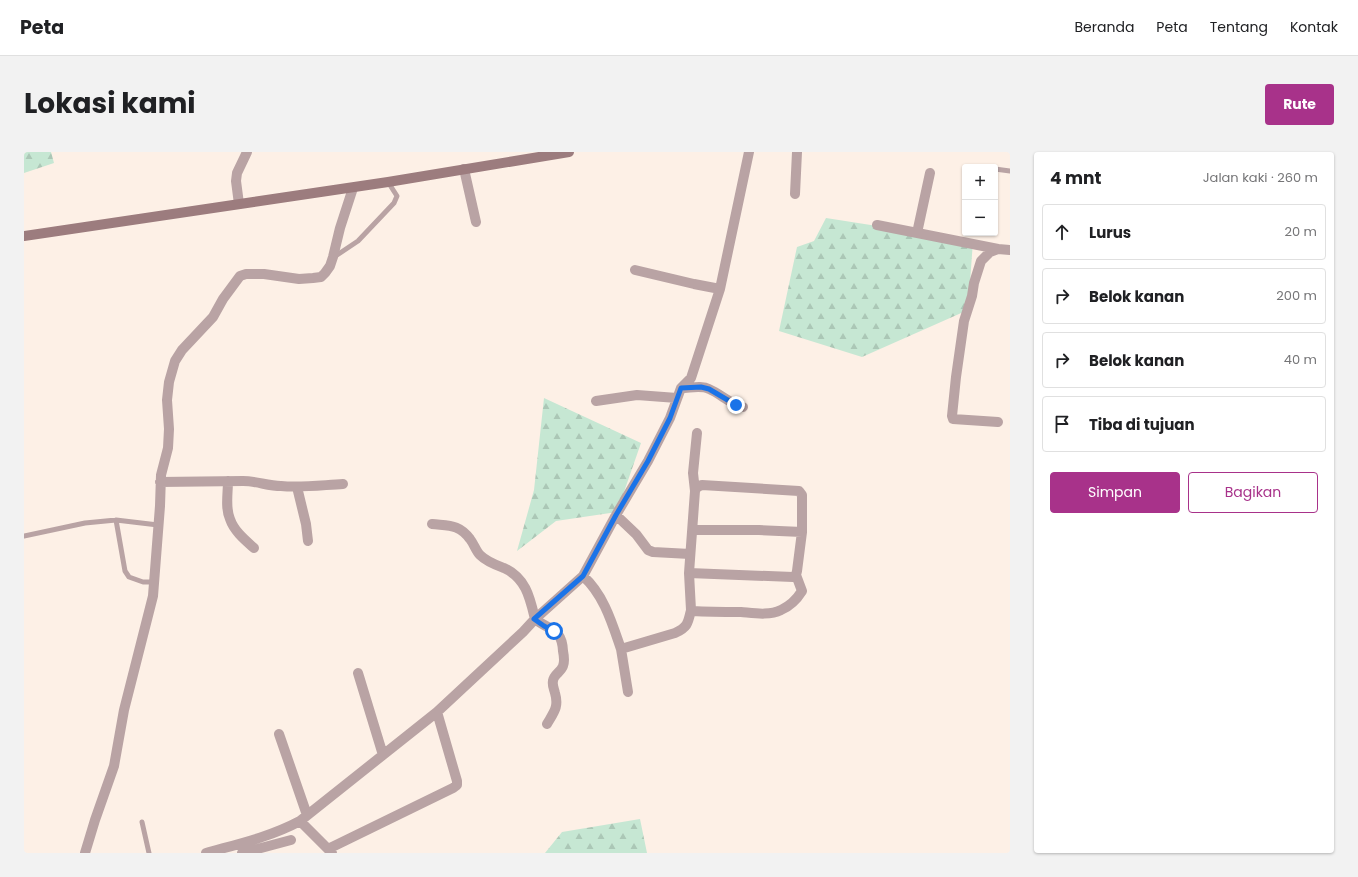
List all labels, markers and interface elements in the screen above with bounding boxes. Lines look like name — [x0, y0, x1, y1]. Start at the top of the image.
text: Peta — [20, 14, 64, 41]
text: Beranda — [1075, 17, 1134, 37]
text: Peta — [1156, 17, 1188, 37]
text: Tentang — [1210, 17, 1268, 37]
text: Kontak — [1290, 17, 1338, 37]
text: Lokasi kami — [24, 84, 196, 123]
button: Rute — [1265, 84, 1334, 125]
map controls — [962, 164, 998, 236]
button: + — [962, 164, 998, 200]
text: 4 mnt — [1050, 166, 1101, 190]
text: Jalan kaki · 260 m — [1203, 168, 1318, 187]
button: − — [962, 200, 998, 236]
icon: ahead — [1051, 221, 1073, 243]
text: Lurus — [1089, 222, 1131, 243]
text: 20 m — [1284, 222, 1317, 241]
icon: right — [1051, 285, 1073, 307]
text: Belok kanan — [1089, 286, 1184, 307]
text: 200 m — [1276, 286, 1317, 305]
icon: right — [1051, 349, 1073, 371]
text: Belok kanan — [1089, 350, 1184, 371]
text: 40 m — [1284, 350, 1317, 369]
route end — [727, 396, 745, 414]
icon: arrive — [1051, 413, 1073, 435]
text: Tiba di tujuan — [1089, 414, 1195, 435]
button: Simpan — [1050, 472, 1180, 513]
button: Bagikan — [1188, 472, 1318, 513]
route start — [545, 622, 563, 640]

